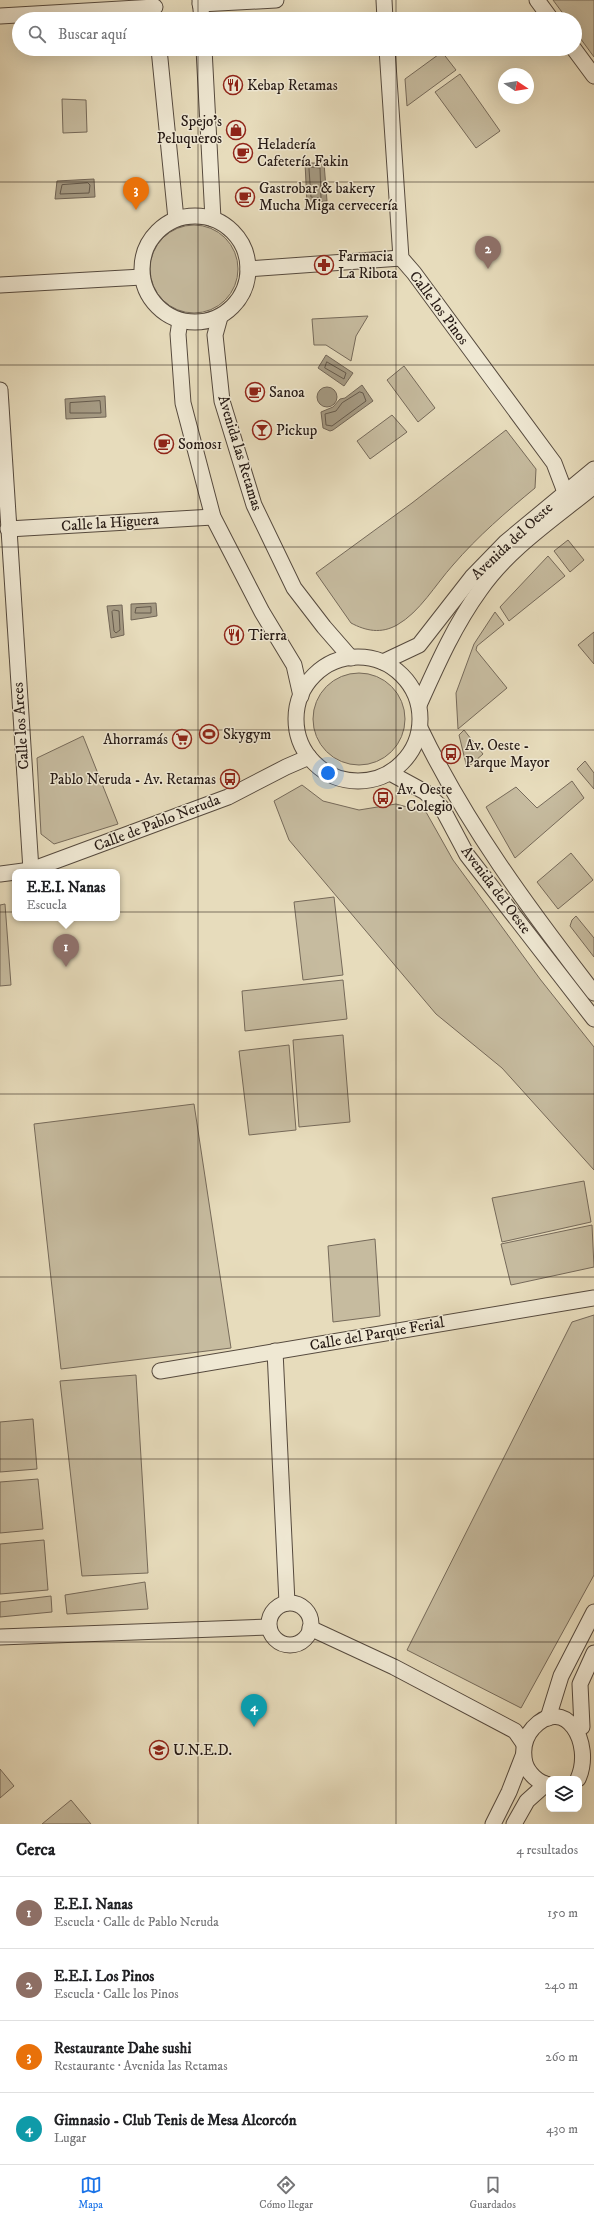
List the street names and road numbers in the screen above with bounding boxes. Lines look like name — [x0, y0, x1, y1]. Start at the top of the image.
street label: Calle los Pinos — [405, 267, 473, 349]
street label: Avenida las Retamas — [213, 393, 267, 513]
street label: Avenida del Oeste — [467, 498, 557, 584]
street label: Calle la Higuera — [60, 510, 160, 536]
street label: Calle los Arces — [8, 682, 34, 770]
street label: Calle de Pablo Neruda — [91, 790, 223, 856]
street label: Avenida del Oeste — [457, 842, 535, 938]
street label: Calle del Parque Ferial — [308, 1313, 446, 1355]

